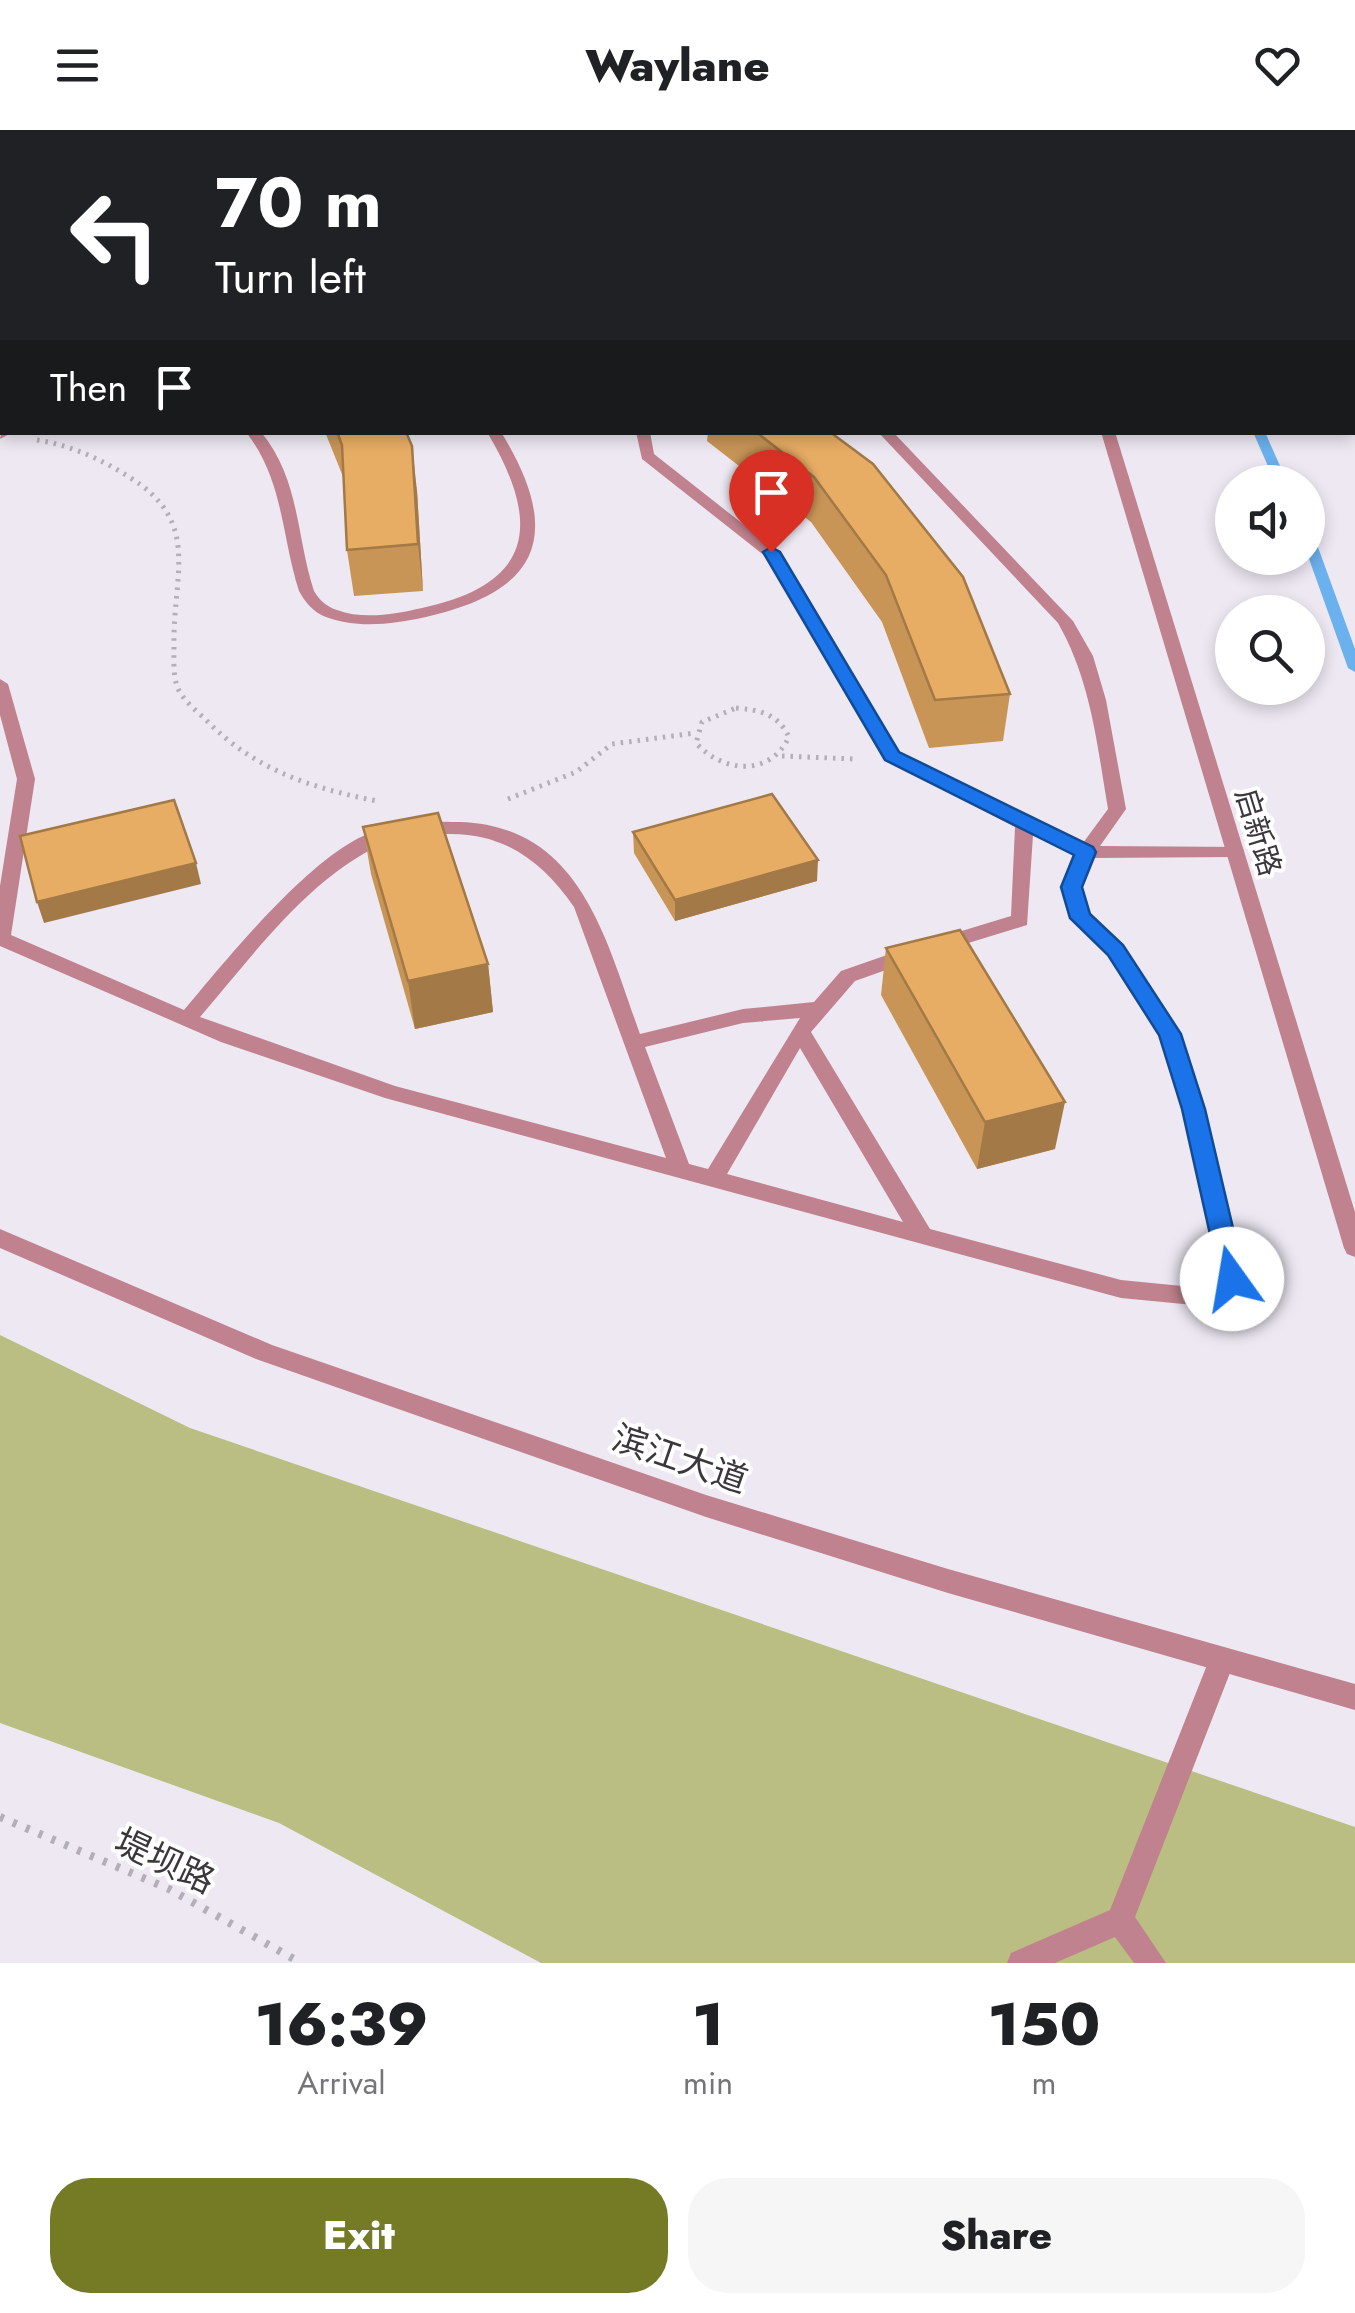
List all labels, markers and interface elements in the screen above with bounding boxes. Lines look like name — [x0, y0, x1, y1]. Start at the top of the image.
text: Waylane — [585, 33, 770, 98]
icon: menu — [50, 38, 105, 93]
icon: heart — [1250, 38, 1305, 93]
text: 70 m — [215, 152, 382, 253]
icon: left — [50, 170, 180, 300]
text: Turn left — [215, 245, 366, 310]
text: Then — [50, 360, 127, 415]
icon: arrive — [147, 360, 202, 415]
pin — [729, 450, 814, 553]
icon: arrive — [744, 465, 799, 520]
map controls — [1215, 465, 1325, 705]
button: sound — [1215, 465, 1325, 575]
button: search — [1215, 595, 1325, 705]
street label: 启新路 — [1225, 783, 1292, 881]
position arrow — [1180, 1227, 1284, 1331]
street label: 滨江大道 — [606, 1413, 754, 1505]
street label: 堤坝路 — [107, 1816, 223, 1906]
text: 16:39 — [255, 1981, 428, 2068]
text: 1 — [692, 1981, 724, 2068]
text: 150 — [988, 1981, 1100, 2068]
text: Arrival — [297, 2060, 386, 2106]
text: min — [683, 2060, 733, 2106]
text: m — [1032, 2060, 1057, 2106]
button: Exit — [50, 2178, 668, 2293]
button: Share — [688, 2178, 1305, 2293]

